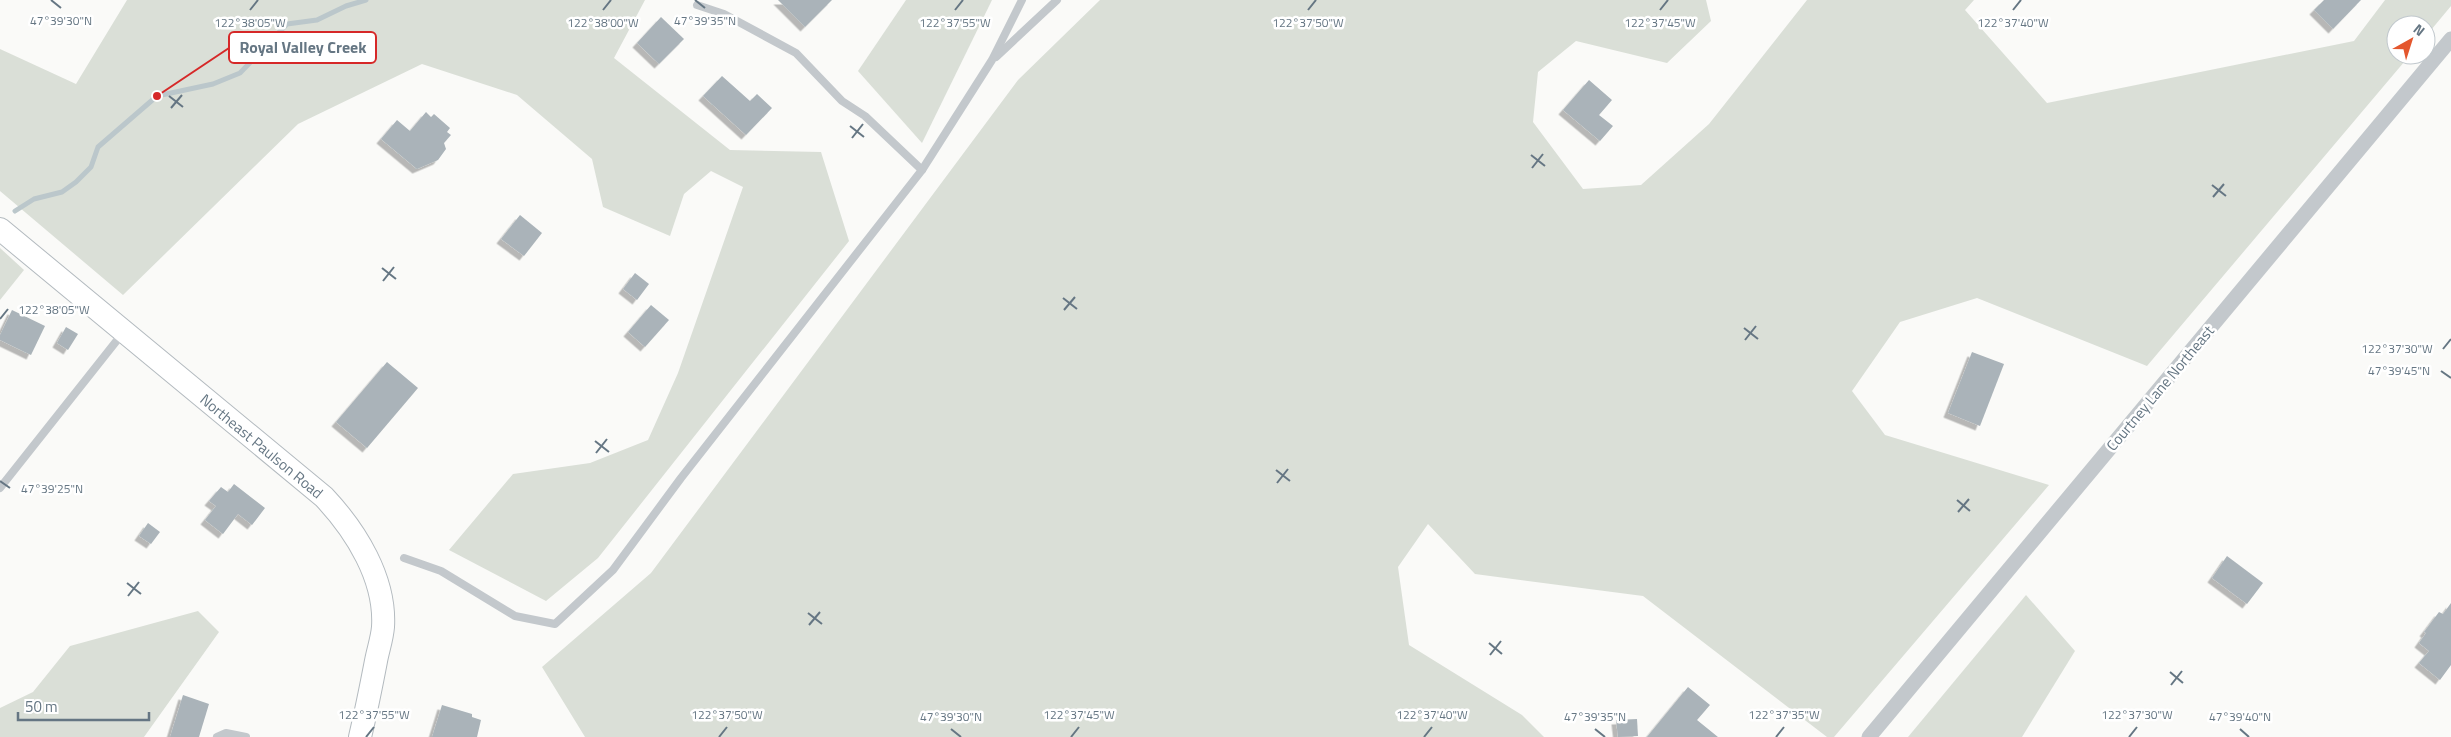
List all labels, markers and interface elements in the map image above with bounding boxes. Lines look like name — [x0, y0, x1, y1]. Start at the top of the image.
text: 47°39'30"N — [30, 11, 92, 30]
text: 47°39'35"N — [674, 11, 736, 30]
text: 122°38'05"W — [214, 13, 286, 32]
text: 122°38'00"W — [567, 13, 639, 32]
text: 122°37'55"W — [919, 13, 991, 32]
text: 122°37'50"W — [1272, 13, 1344, 32]
text: 122°37'45"W — [1624, 13, 1696, 32]
text: 122°37'40"W — [1977, 13, 2049, 32]
north arrow — [2386, 15, 2436, 65]
text: N — [2409, 18, 2430, 41]
callout: Royal Valley Creek — [229, 32, 376, 63]
text: Royal Valley Creek — [240, 35, 367, 59]
text: 122°38'05"W — [18, 300, 90, 319]
street label: Courtney Lane Northeast — [2100, 320, 2220, 456]
text: 122°37'30"W — [2361, 339, 2433, 358]
text: 47°39'45"N — [2368, 361, 2430, 380]
street label: Northeast Paulson Road — [195, 388, 329, 504]
text: 47°39'25"N — [21, 479, 83, 498]
scale bar — [18, 690, 149, 722]
text: 50 m — [25, 695, 58, 718]
text: 122°37'55"W — [338, 705, 410, 724]
text: 122°37'50"W — [691, 705, 763, 724]
text: 122°37'45"W — [1043, 705, 1115, 724]
text: 122°37'40"W — [1396, 705, 1468, 724]
text: 122°37'35"W — [1748, 705, 1820, 724]
text: 122°37'30"W — [2101, 705, 2173, 724]
text: 47°39'30"N — [920, 707, 982, 726]
text: 47°39'35"N — [1564, 707, 1626, 726]
text: 47°39'40"N — [2209, 707, 2271, 726]

